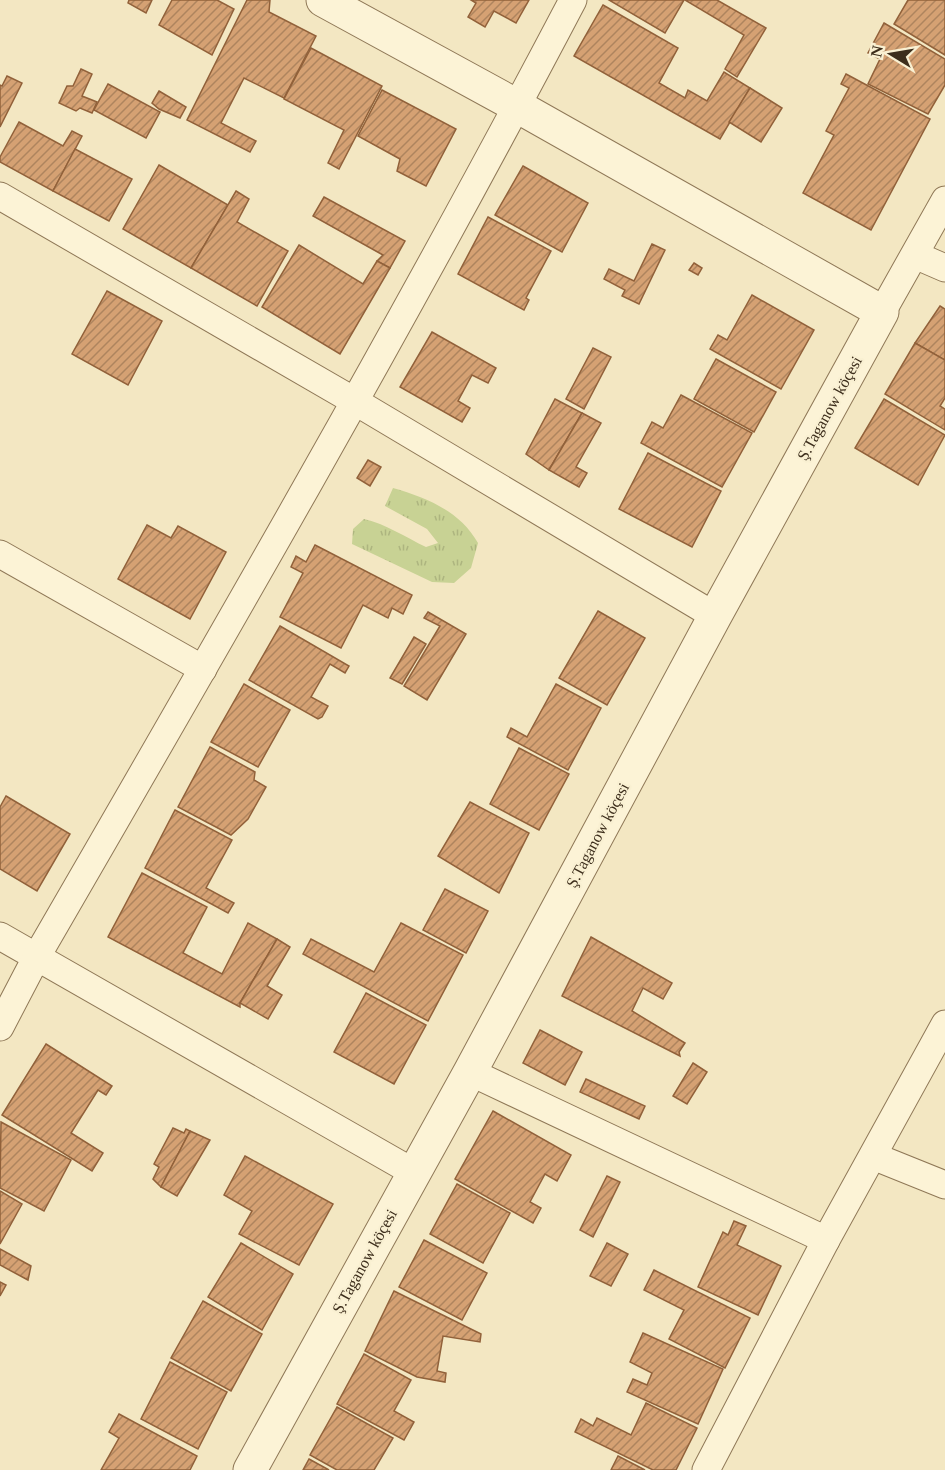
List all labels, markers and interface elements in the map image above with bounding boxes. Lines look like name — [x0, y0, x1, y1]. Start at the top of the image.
north arrow — [861, 24, 921, 84]
text: N — [867, 44, 886, 59]
street label: Ş.Taganow köçesi — [794, 353, 866, 464]
street label: Ş.Taganow köçesi — [563, 779, 633, 891]
street label: Ş.Taganow köçesi — [329, 1206, 401, 1317]

